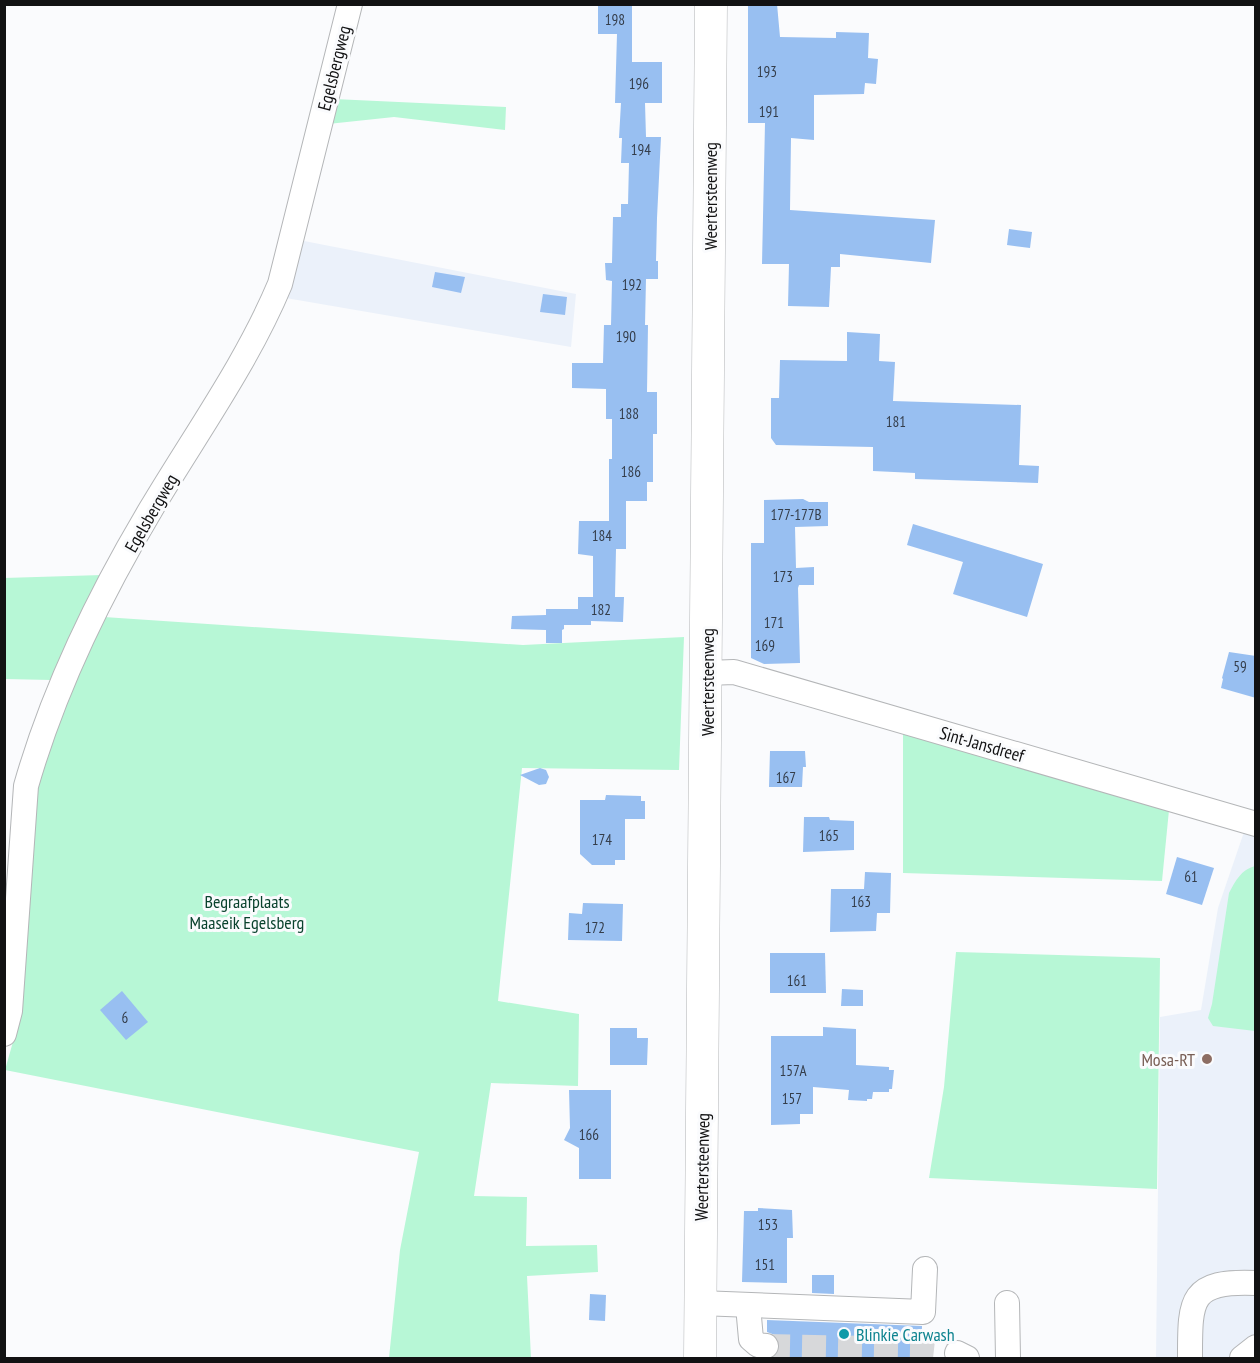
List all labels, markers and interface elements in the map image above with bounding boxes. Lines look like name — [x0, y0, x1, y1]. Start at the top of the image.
house number: 198 — [605, 10, 625, 29]
street label: Egelsbergweg — [312, 23, 356, 113]
house number: 193 — [757, 62, 777, 81]
house number: 196 — [629, 74, 649, 93]
house number: 191 — [759, 102, 779, 121]
house number: 194 — [631, 140, 651, 159]
street label: Weertersteenweg — [699, 142, 722, 250]
house number: 192 — [622, 275, 642, 294]
house number: 190 — [616, 327, 636, 346]
house number: 188 — [619, 404, 639, 423]
house number: 181 — [886, 412, 906, 431]
house number: 186 — [621, 462, 641, 481]
street label: Egelsbergweg — [119, 470, 183, 556]
house number: 177-177B — [770, 505, 822, 524]
house number: 184 — [592, 526, 612, 545]
house number: 173 — [773, 567, 793, 586]
house number: 182 — [591, 600, 611, 619]
house number: 171 — [764, 613, 784, 632]
street label: Weertersteenweg — [696, 628, 719, 736]
house number: 169 — [755, 636, 775, 655]
house number: 59 — [1233, 657, 1247, 676]
street label: Sint-Jansdreef — [937, 721, 1028, 767]
house number: 167 — [776, 768, 796, 787]
house number: 165 — [819, 826, 839, 845]
house number: 174 — [592, 830, 612, 849]
house number: 61 — [1184, 867, 1198, 886]
park label: Begraafplaats Maaseik Egelsberg — [190, 890, 304, 934]
house number: 163 — [851, 892, 871, 911]
house number: 172 — [585, 918, 605, 937]
house number: 161 — [787, 971, 807, 990]
house number: 6 — [122, 1008, 129, 1027]
place label: Mosa-RT — [1141, 1048, 1195, 1071]
marker: Mosa-RT — [1200, 1052, 1214, 1066]
house number: 157A — [779, 1061, 807, 1080]
house number: 157 — [782, 1089, 802, 1108]
street label: Weertersteenweg — [690, 1113, 714, 1221]
house number: 166 — [579, 1125, 599, 1144]
house number: 153 — [758, 1215, 778, 1234]
house number: 151 — [755, 1255, 775, 1274]
place label: Blinkie Carwash — [856, 1323, 955, 1346]
marker: Blinkie Carwash — [837, 1327, 851, 1341]

